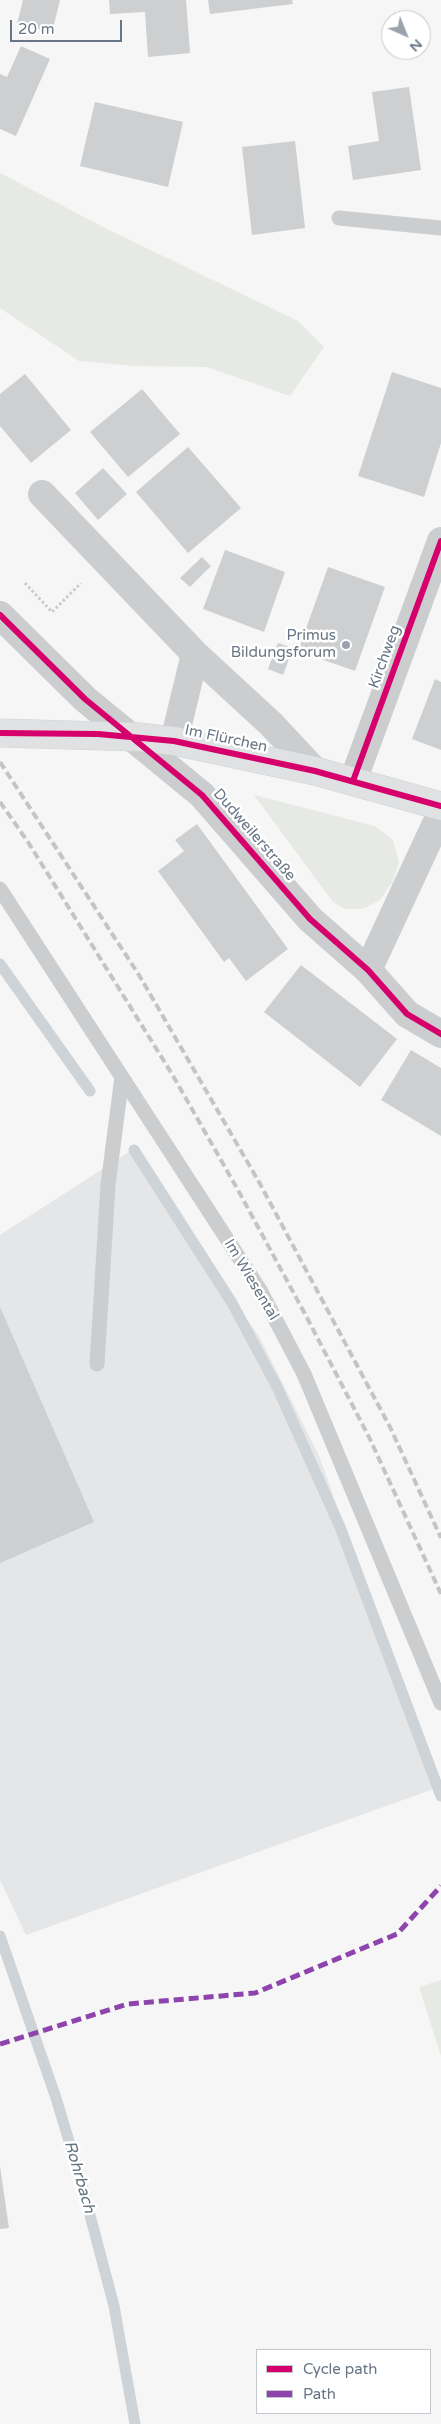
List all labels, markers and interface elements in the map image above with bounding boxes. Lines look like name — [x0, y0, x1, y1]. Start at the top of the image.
scale bar — [12, 10, 125, 42]
north arrow — [381, 10, 431, 60]
text: 20 m — [18, 20, 55, 38]
text: N — [406, 35, 426, 55]
street label: Kirchweg — [365, 623, 405, 691]
place label: Primus Bildungsforum — [231, 627, 336, 662]
marker: Primus Bildungsforum — [340, 639, 352, 651]
street label: Im Flürchen — [183, 721, 269, 757]
street label: Dudweilerstraße — [209, 785, 299, 885]
street label: Im Wiesental — [220, 1236, 282, 1324]
water label: Rohrbach — [60, 2139, 98, 2215]
legend — [256, 2349, 431, 2414]
text: Cycle path — [303, 2360, 377, 2378]
text: Path — [303, 2385, 336, 2403]

